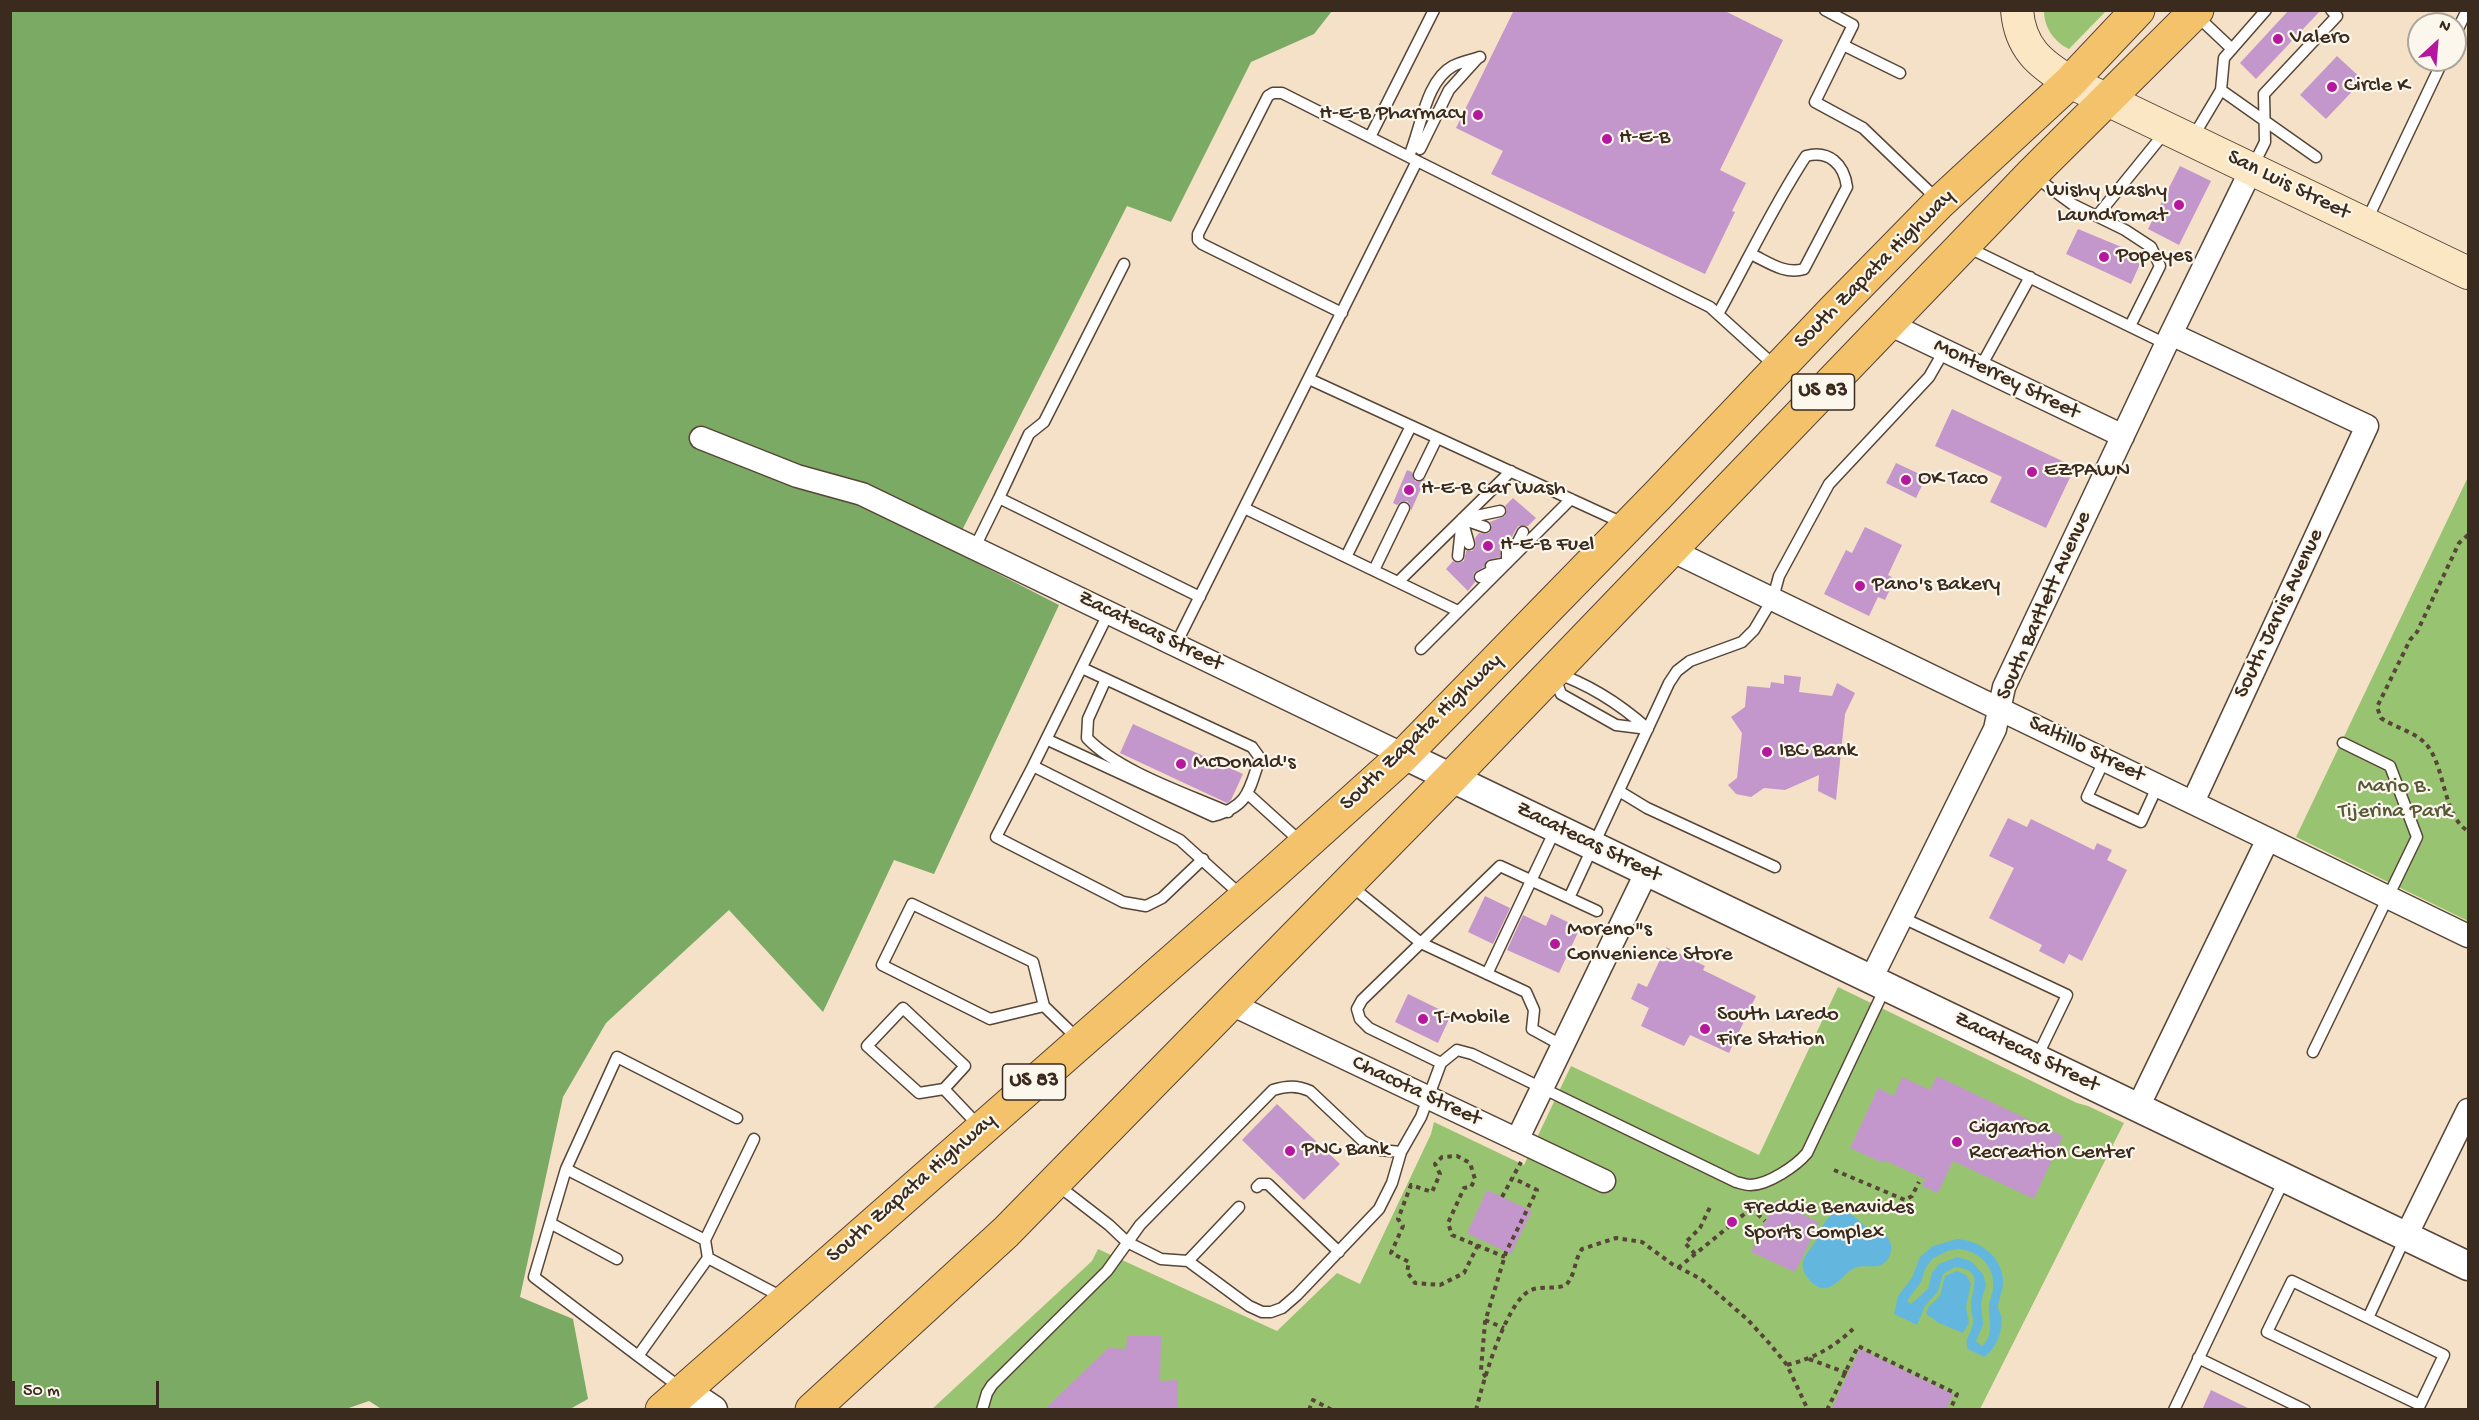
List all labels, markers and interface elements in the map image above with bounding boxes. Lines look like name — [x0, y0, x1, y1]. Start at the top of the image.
north arrow — [2407, 12, 2467, 72]
text: N — [2435, 16, 2453, 38]
place label: Valero — [2290, 26, 2350, 52]
marker: Valero — [2271, 32, 2285, 46]
place label: Circle K — [2344, 74, 2409, 100]
marker: Circle K — [2325, 80, 2339, 94]
place label: H-E-B Pharmacy — [1319, 102, 1466, 128]
marker: H-E-B Pharmacy — [1471, 108, 1485, 122]
place label: H-E-B — [1619, 126, 1670, 152]
marker: H-E-B — [1600, 132, 1614, 146]
street label: San Luis Street — [2222, 145, 2354, 227]
place label: Wishy Washy Laundromat — [2046, 179, 2167, 230]
street label: South Zapata Highway — [1789, 184, 1961, 356]
marker: Wishy Washy Laundromat — [2172, 198, 2186, 212]
place label: Popeyes — [2116, 244, 2192, 270]
marker: Popeyes — [2097, 250, 2111, 264]
street label: Monterrey Street — [1929, 333, 2083, 427]
road number: US 83 — [1792, 374, 1854, 410]
place label: EZPAWN — [2044, 459, 2130, 485]
marker: EZPAWN — [2025, 465, 2039, 479]
place label: OK Taco — [1918, 467, 1988, 493]
marker: OK Taco — [1899, 473, 1913, 487]
place label: H-E-B Car Wash — [1421, 477, 1566, 503]
marker: H-E-B Car Wash — [1402, 483, 1416, 497]
street label: South Bartlett Avenue — [1992, 508, 2098, 704]
street label: South Jarvis Avenue — [2229, 525, 2331, 703]
place label: H-E-B Fuel — [1500, 533, 1594, 559]
marker: H-E-B Fuel — [1481, 539, 1495, 553]
place label: Pano's Bakery — [1872, 573, 2000, 599]
marker: Pano's Bakery — [1853, 579, 1867, 593]
street label: Zacatecas Street — [1073, 585, 1227, 679]
street label: South Zapata Highway — [1335, 649, 1509, 817]
street label: Saltillo Street — [2024, 711, 2148, 789]
place label: IBC Bank — [1779, 739, 1856, 765]
marker: IBC Bank — [1760, 745, 1774, 759]
place label: McDonald's — [1193, 751, 1296, 777]
marker: McDonald's — [1174, 757, 1188, 771]
park label: Mario B. Tijerina Park — [2338, 775, 2452, 826]
street label: Zacatecas Street — [1511, 796, 1665, 890]
place label: Moreno"s Convenience Store — [1567, 918, 1733, 969]
marker: Moreno"s Convenience Store — [1548, 937, 1562, 951]
place label: South Laredo Fire Station — [1717, 1003, 1839, 1054]
place label: T-Mobile — [1435, 1006, 1510, 1032]
street label: Zacatecas Street — [1949, 1006, 2103, 1100]
marker: T-Mobile — [1416, 1012, 1430, 1026]
marker: South Laredo Fire Station — [1698, 1022, 1712, 1036]
street label: Chacota Street — [1347, 1050, 1485, 1134]
road number: US 83 — [1002, 1064, 1066, 1100]
street label: South Zapata Highway — [822, 1108, 1002, 1270]
place label: Cigarroa Recreation Center — [1969, 1116, 2133, 1168]
marker: Cigarroa Recreation Center — [1950, 1135, 1964, 1149]
place label: PNC Bank — [1302, 1138, 1389, 1164]
marker: PNC Bank — [1283, 1144, 1297, 1158]
place label: Freddie Benavides Sports Complex — [1744, 1196, 1914, 1248]
marker: Freddie Benavides Sports Complex — [1725, 1215, 1739, 1229]
scale bar — [15, 1369, 162, 1407]
text: 50 m — [23, 1381, 60, 1402]

